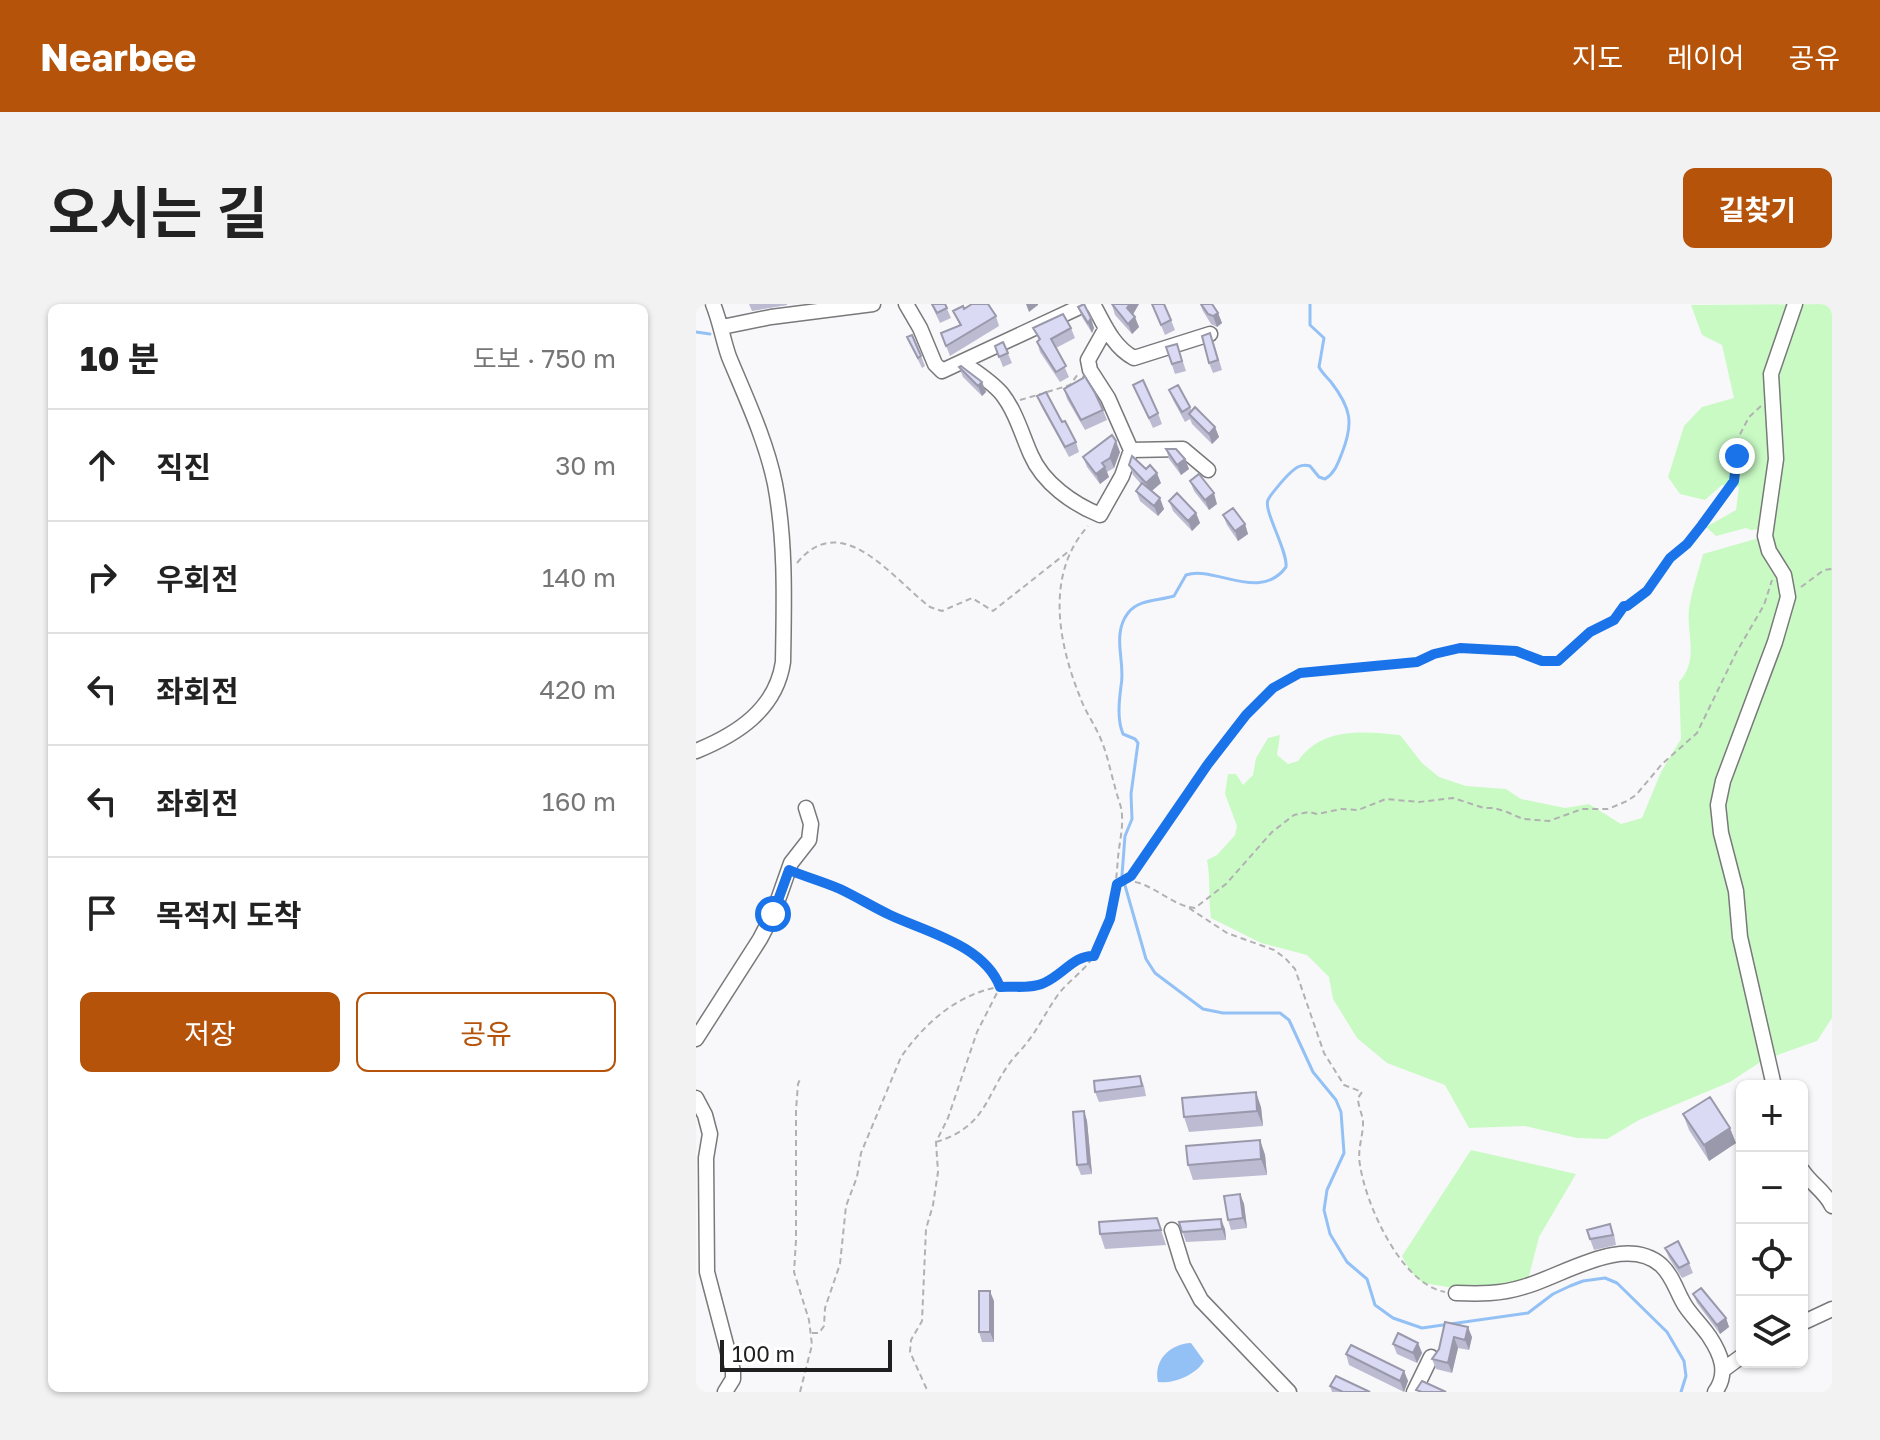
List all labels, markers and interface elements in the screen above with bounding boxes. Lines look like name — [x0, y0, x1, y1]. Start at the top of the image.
text: Nearbee — [40, 34, 196, 79]
text: 지도 — [1572, 41, 1623, 74]
text: 레이어 — [1667, 41, 1744, 74]
text: 공유 — [1788, 41, 1840, 74]
button: 길찾기 — [1683, 168, 1832, 248]
text: 오시는 길 — [48, 178, 268, 245]
text: 10 분 — [80, 338, 159, 378]
text: 도보 · 750 m — [473, 343, 616, 374]
route end — [1719, 438, 1755, 474]
icon: ahead — [80, 443, 124, 487]
text: 직진 — [156, 449, 211, 485]
text: 30 m — [555, 450, 616, 481]
icon: right — [80, 555, 124, 599]
text: 우회전 — [156, 561, 239, 597]
text: 140 m — [542, 562, 616, 593]
icon: left — [80, 667, 124, 711]
text: 좌회전 — [156, 673, 239, 709]
text: 420 m — [539, 674, 616, 705]
icon: left — [80, 779, 124, 823]
text: 좌회전 — [156, 785, 239, 821]
text: 160 m — [542, 786, 616, 817]
icon: arrive — [80, 891, 124, 935]
route start — [755, 896, 791, 932]
text: 목적지 도착 — [156, 897, 302, 933]
button: 저장 — [80, 992, 340, 1072]
button: 공유 — [356, 992, 616, 1072]
map controls — [1736, 1080, 1808, 1368]
button: + — [1736, 1080, 1808, 1152]
button: − — [1736, 1152, 1808, 1224]
button: locate — [1736, 1224, 1808, 1296]
button: layers — [1736, 1296, 1808, 1368]
scale bar — [720, 1336, 892, 1372]
text: 100 m — [732, 1340, 795, 1367]

